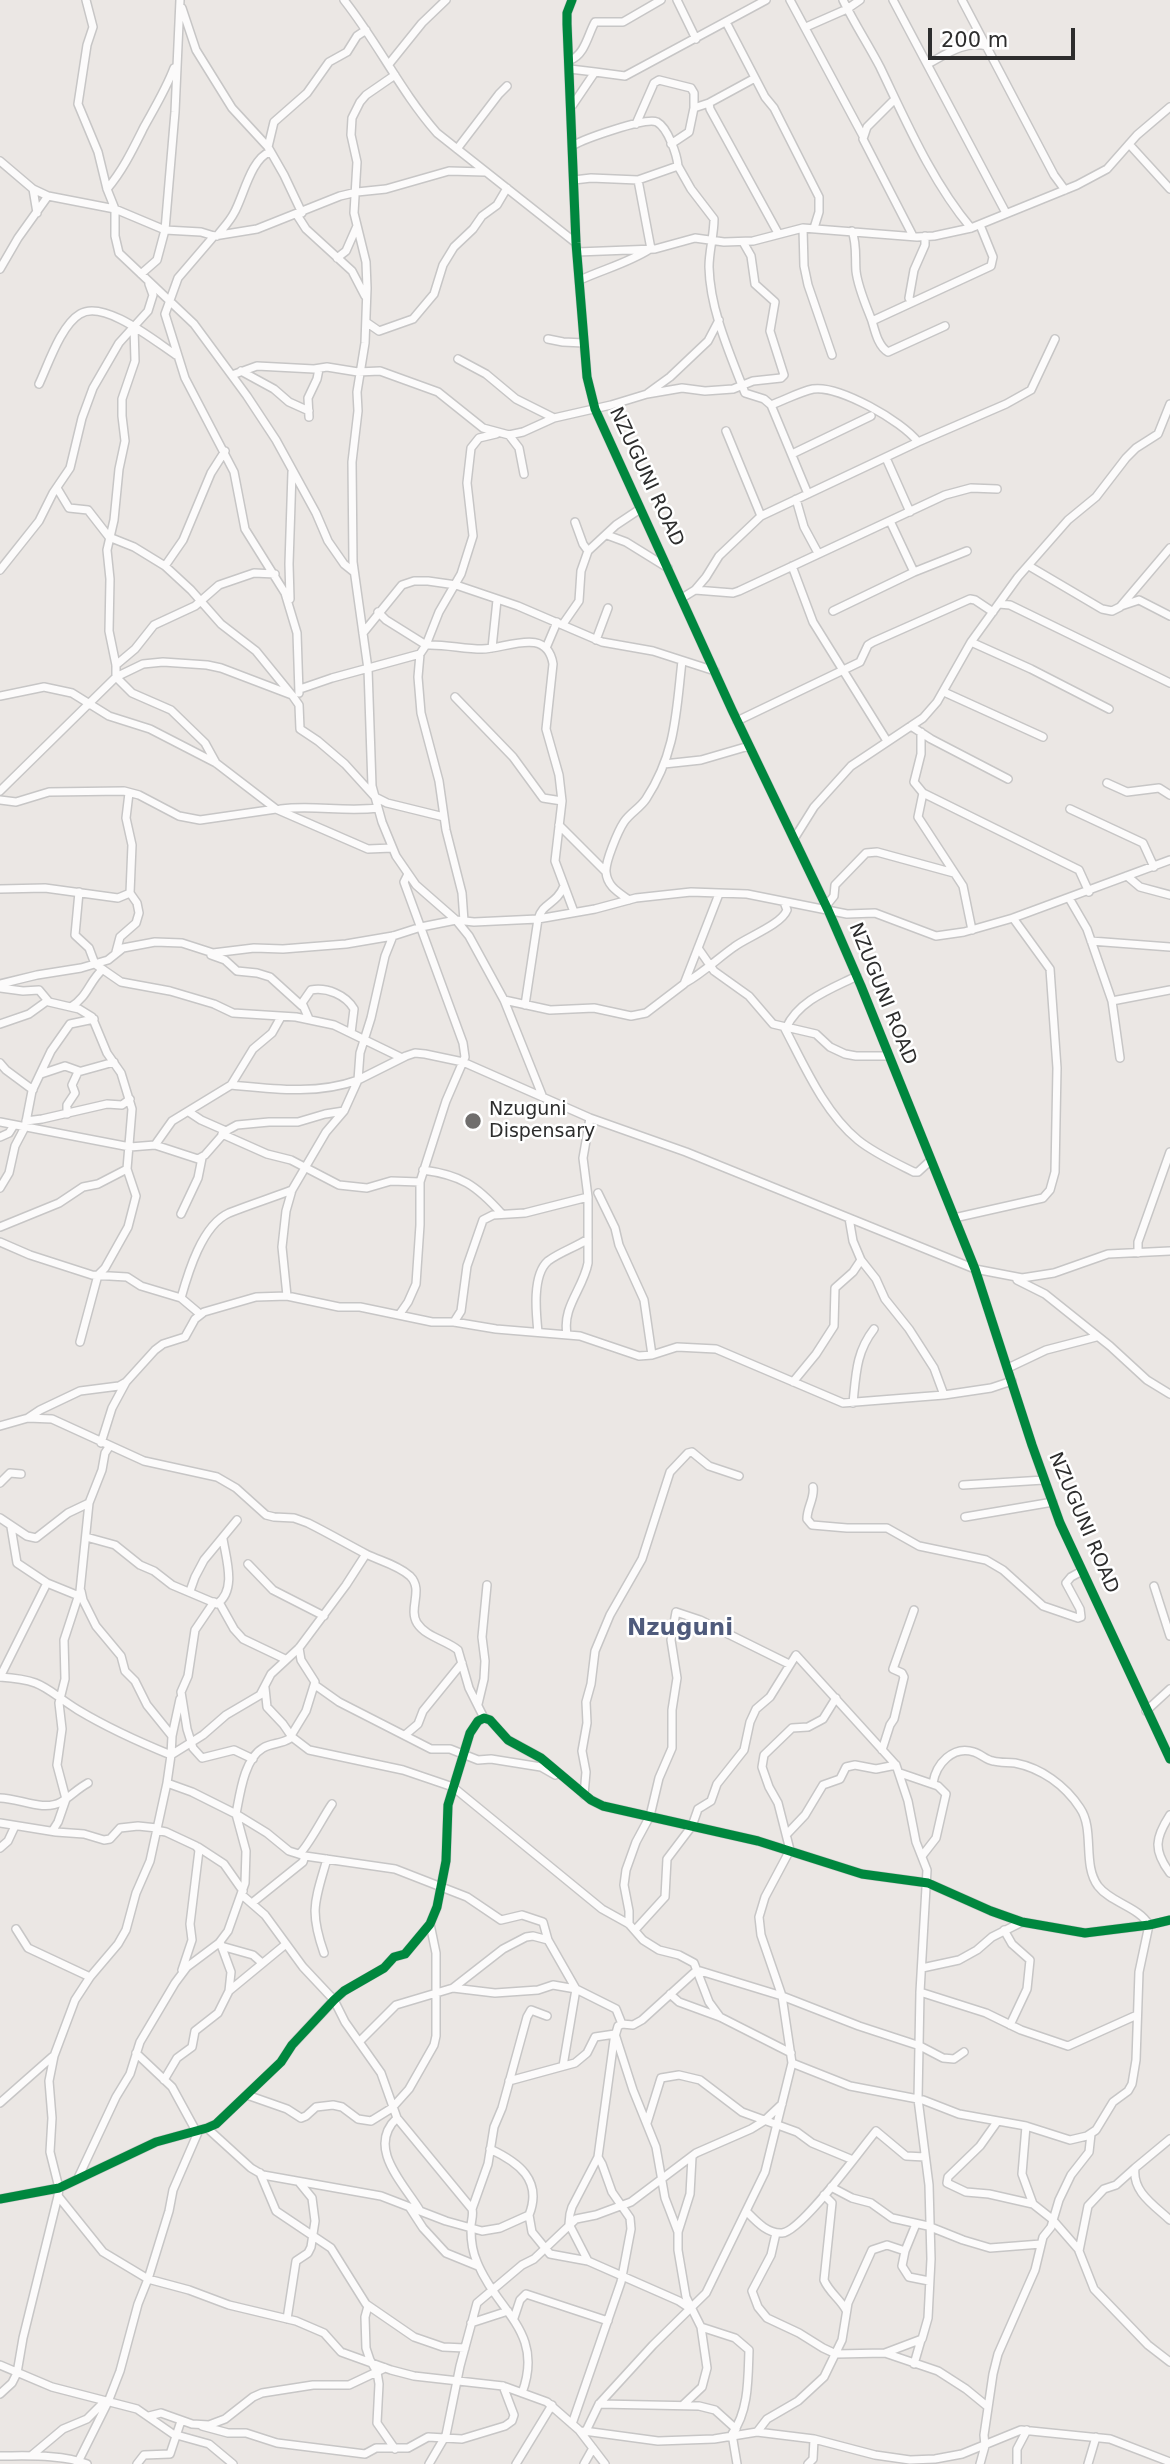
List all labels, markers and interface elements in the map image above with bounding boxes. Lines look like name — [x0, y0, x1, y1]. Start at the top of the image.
scale bar — [932, 14, 1079, 58]
text: 200 m — [941, 28, 1008, 52]
street label: NZUGUNI ROAD — [604, 404, 688, 550]
street label: NZUGUNI ROAD — [843, 920, 921, 1068]
place label: Nzuguni Dispensary — [489, 1099, 595, 1143]
marker: Nzuguni Dispensary — [463, 1111, 483, 1131]
street label: NZUGUNI ROAD — [1043, 1449, 1123, 1597]
district label: Nzuguni — [627, 1615, 733, 1643]

